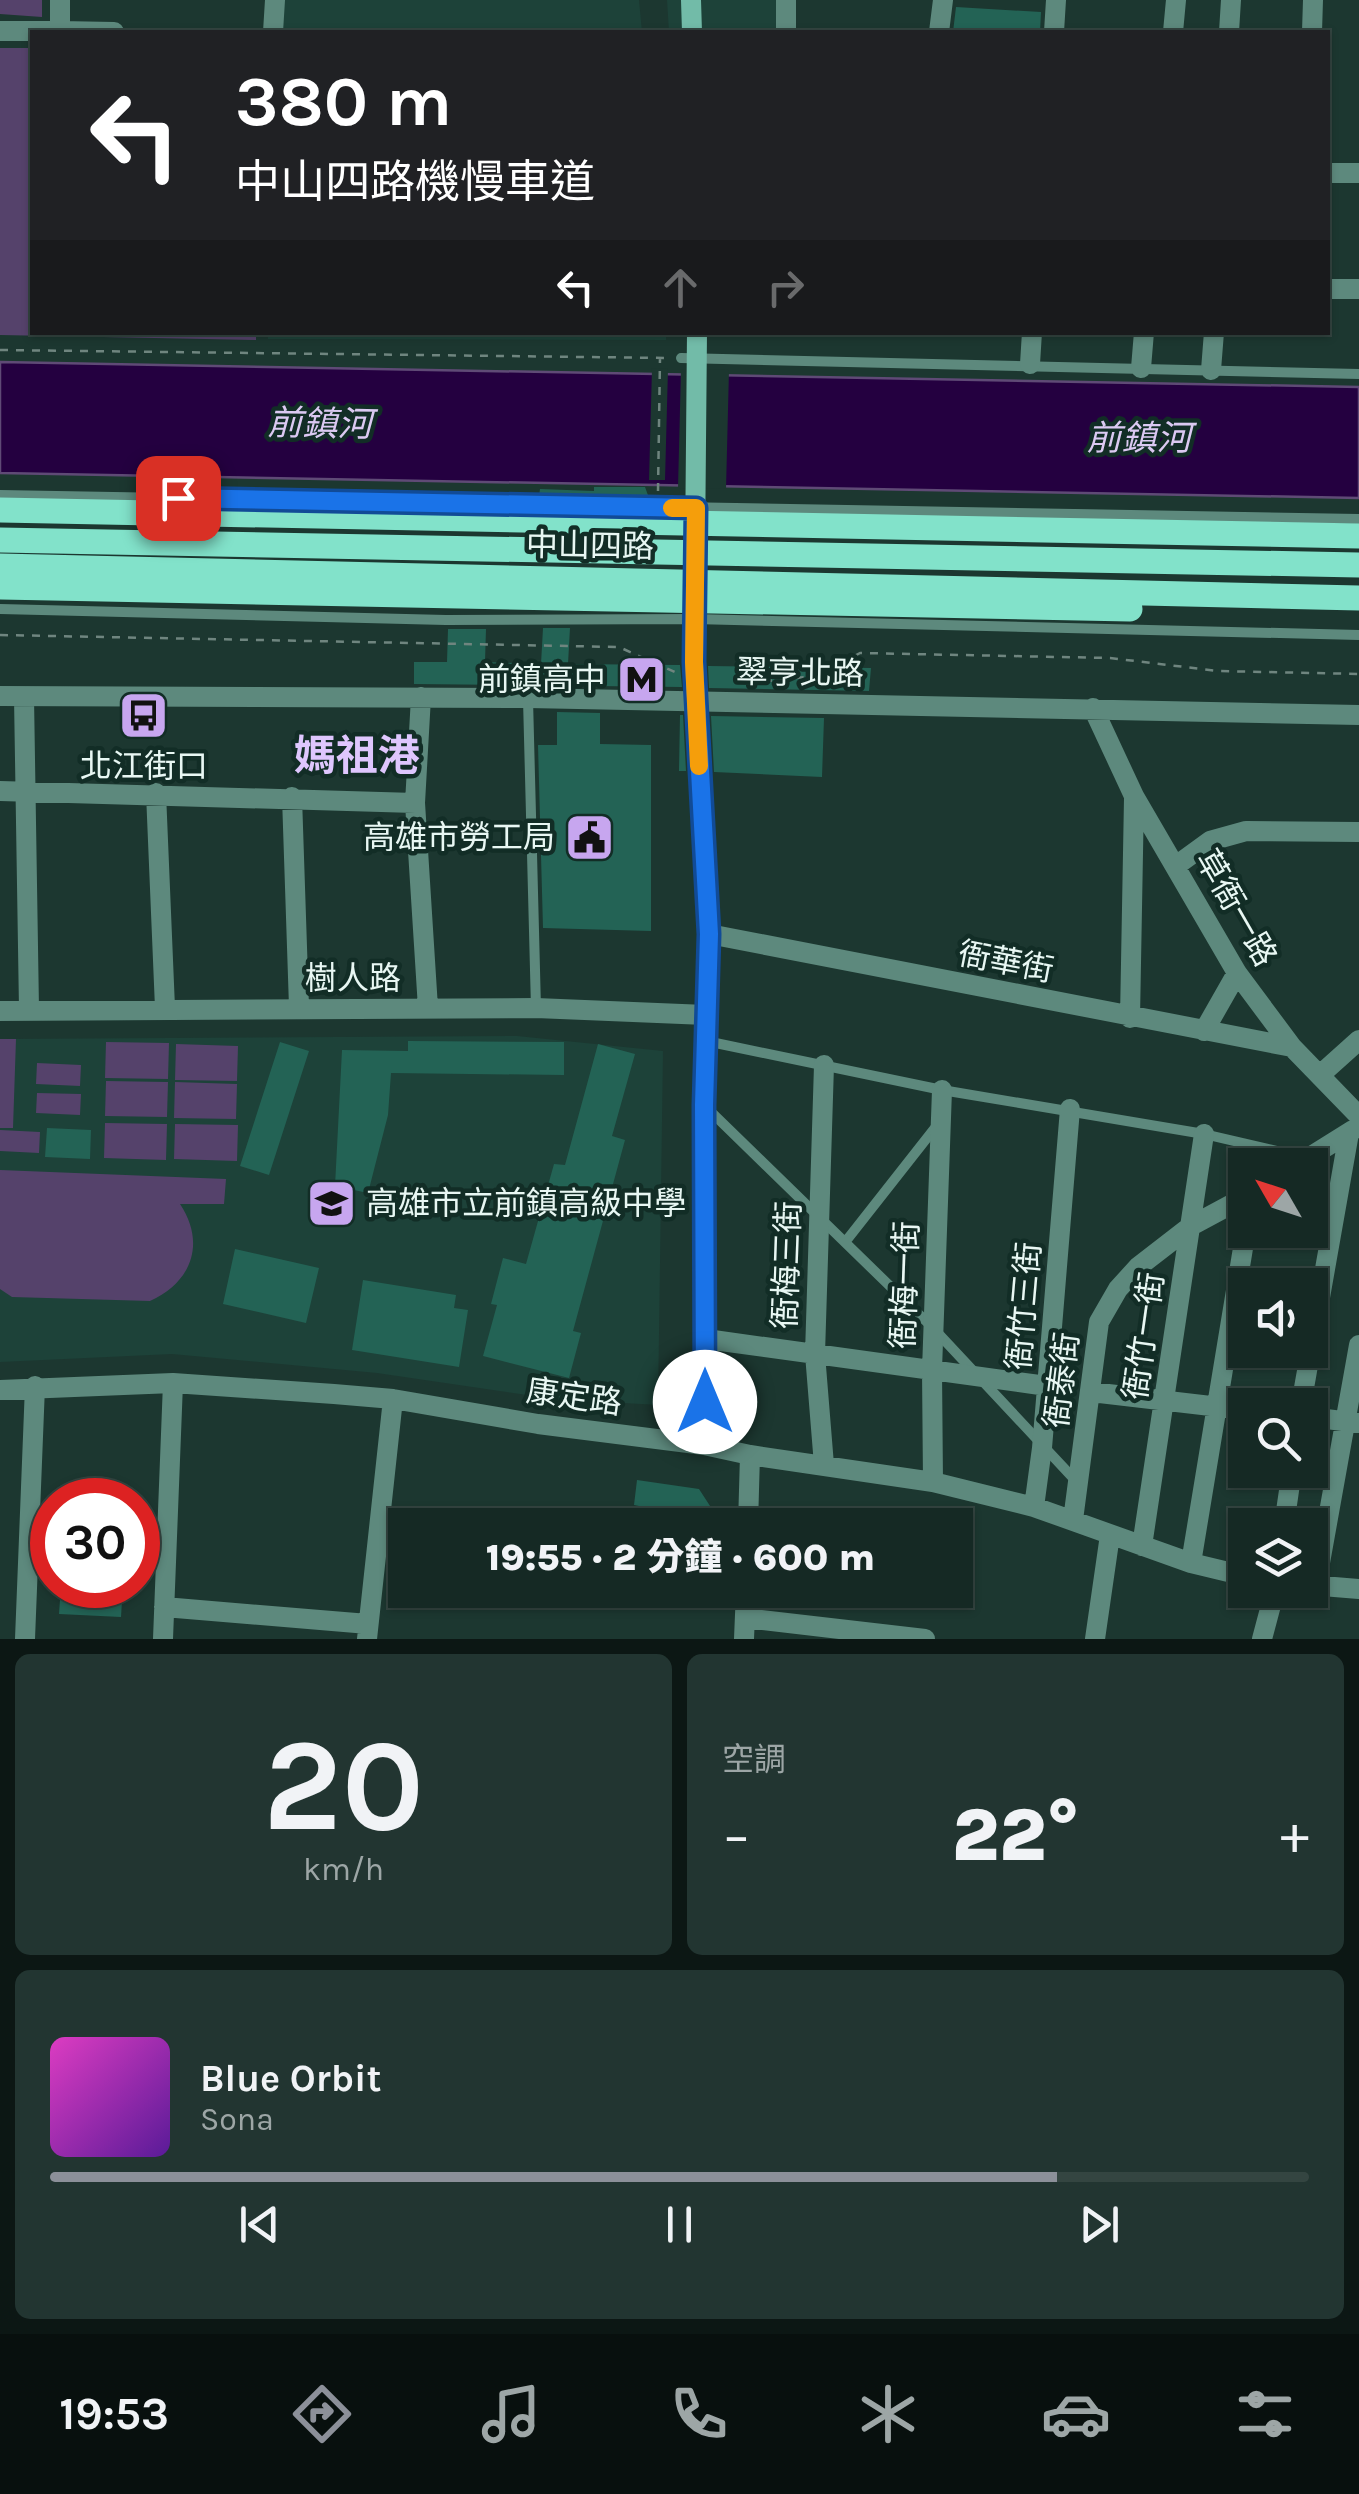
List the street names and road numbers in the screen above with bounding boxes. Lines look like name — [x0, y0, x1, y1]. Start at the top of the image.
street label: 中山四路 — [526, 526, 654, 566]
street label: 翠亨北路 — [736, 653, 864, 693]
street label: 草衙一路 — [1188, 843, 1284, 973]
street label: 衙華街 — [955, 935, 1057, 989]
street label: 樹人路 — [305, 960, 401, 997]
street label: 衙梅三街 — [766, 1200, 808, 1330]
street label: 衙梅一街 — [884, 1220, 926, 1350]
street label: 衙竹三街 — [1000, 1241, 1048, 1371]
street label: 衙竹一街 — [1117, 1270, 1171, 1402]
street label: 衙泰街 — [1038, 1330, 1086, 1430]
street label: 康定路 — [524, 1372, 624, 1422]

